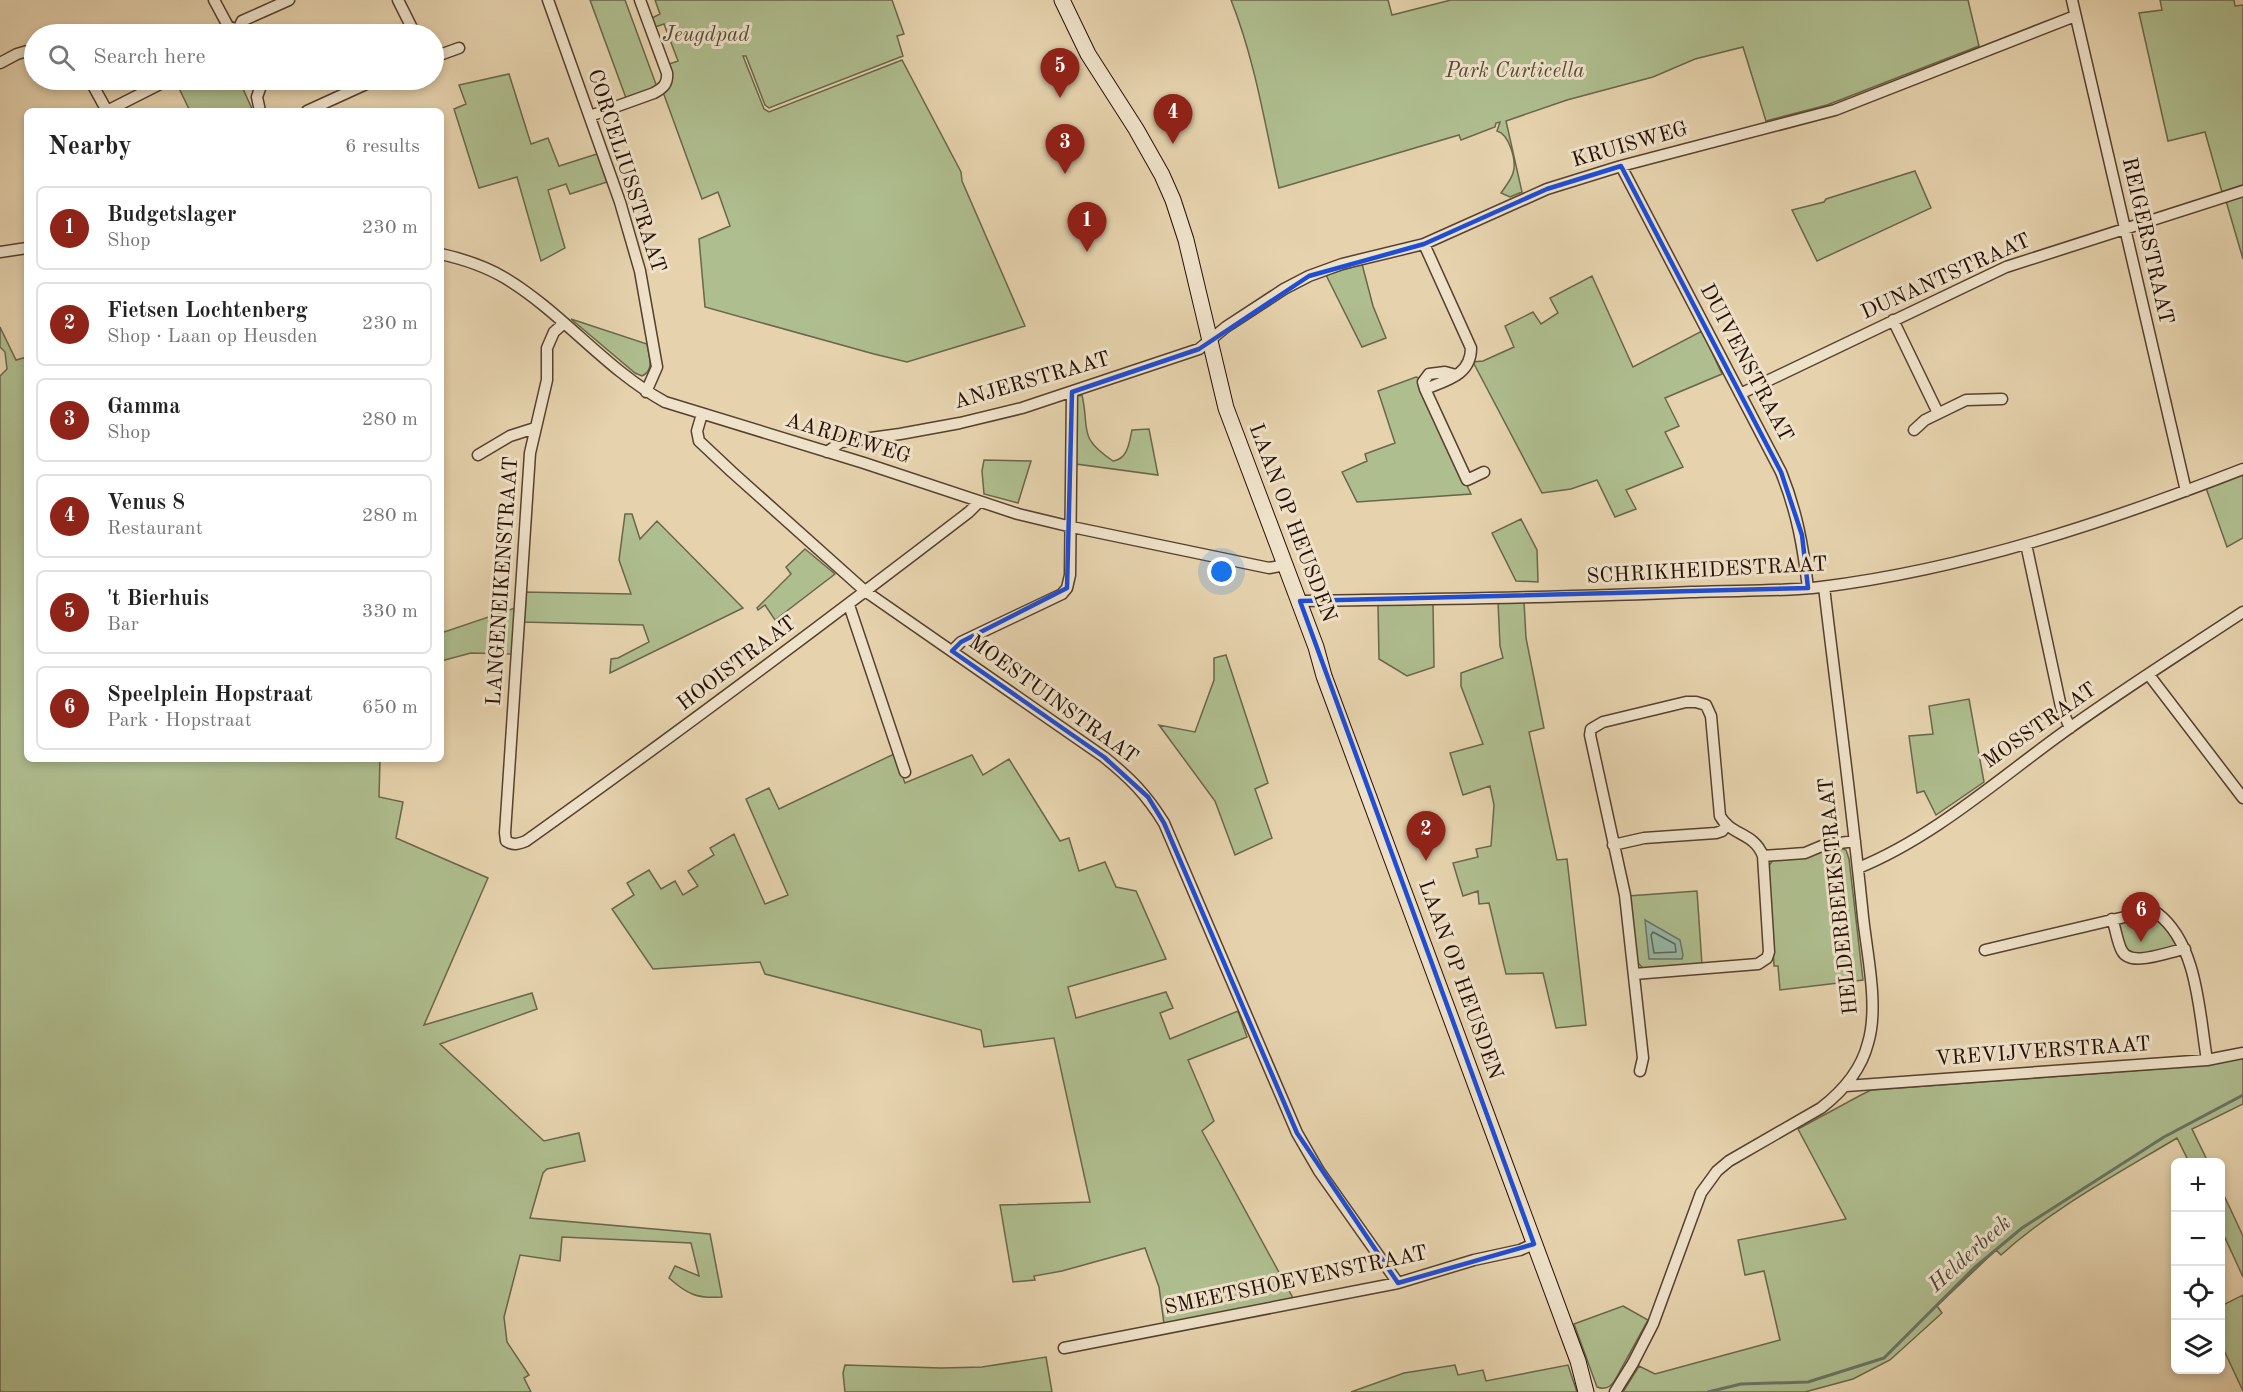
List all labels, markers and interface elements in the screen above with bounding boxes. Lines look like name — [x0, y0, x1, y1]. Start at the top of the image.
search box — [24, 24, 444, 90]
park label: Jeugdpad — [663, 25, 750, 46]
icon: search — [45, 41, 78, 74]
text: Search here — [93, 46, 206, 68]
pin: 5 — [1040, 48, 1080, 98]
park label: Park Curticella — [1444, 61, 1585, 82]
street label: CORCELIUSSTRAAT — [583, 67, 669, 275]
pin: 4 — [1154, 94, 1192, 144]
street label: KRUISWEG — [1569, 118, 1691, 172]
pin: 3 — [1046, 124, 1084, 174]
text: Nearby — [48, 134, 132, 160]
text: 6 results — [345, 137, 420, 157]
street label: REIGERSTRAAT — [2118, 155, 2176, 327]
pin: 1 — [1068, 202, 1106, 252]
text: Budgetslager — [107, 204, 237, 226]
text: 1 — [64, 218, 75, 238]
text: 230 m — [362, 218, 418, 238]
street label: DUNANTSTRAAT — [1858, 230, 2034, 324]
text: Shop — [107, 231, 151, 251]
street label: DUIVENSTRAAT — [1696, 281, 1796, 445]
text: Fietsen Lochtenberg — [107, 300, 308, 322]
text: 2 — [64, 314, 75, 334]
text: 230 m — [362, 314, 418, 334]
text: Shop · Laan op Heusden — [107, 327, 318, 347]
street label: ANJERSTRAAT — [952, 349, 1112, 413]
text: Gamma — [107, 396, 180, 418]
text: 3 — [64, 410, 75, 430]
text: 280 m — [362, 410, 418, 430]
street label: AARDEWEG — [783, 410, 913, 468]
street label: LAAN OP HEUSDEN — [1244, 421, 1340, 625]
text: Shop — [107, 423, 151, 443]
street label: LANGENEIKENSTRAAT — [484, 456, 522, 706]
text: Venus 8 — [107, 492, 185, 514]
text: 4 — [64, 506, 75, 526]
text: 280 m — [362, 506, 418, 526]
text: Restaurant — [107, 519, 203, 539]
street label: SCHRIKHEIDESTRAAT — [1586, 554, 1828, 588]
your location — [1207, 557, 1236, 586]
text: 't Bierhuis — [107, 588, 209, 610]
text: 5 — [64, 602, 75, 622]
text: 330 m — [362, 602, 418, 622]
street label: HOOISTRAAT — [674, 613, 800, 715]
text: Bar — [107, 615, 139, 635]
street label: MOESTUINSTRAAT — [964, 632, 1142, 768]
street label: MOSSTRAAT — [1979, 679, 2101, 773]
text: Speelplein Hopstraat — [107, 684, 313, 706]
text: 6 — [64, 698, 75, 718]
text: 650 m — [362, 698, 418, 718]
text: Park · Hopstraat — [107, 711, 252, 731]
street label: HELDERBEEKSTRAAT — [1816, 776, 1862, 1016]
pin: 2 — [1406, 812, 1446, 861]
street label: LAAN OP HEUSDEN — [1414, 877, 1506, 1083]
pin: 6 — [2122, 892, 2160, 942]
street label: VREVIJVERSTRAAT — [1935, 1034, 2151, 1070]
map controls — [2171, 1158, 2225, 1374]
button: + — [2171, 1158, 2225, 1212]
water label: Helderbeek — [1924, 1211, 2016, 1297]
button: − — [2171, 1212, 2225, 1266]
street label: SMEETSHOEVENSTRAAT — [1162, 1243, 1430, 1319]
button: locate — [2171, 1266, 2225, 1320]
button: layers — [2171, 1320, 2225, 1374]

